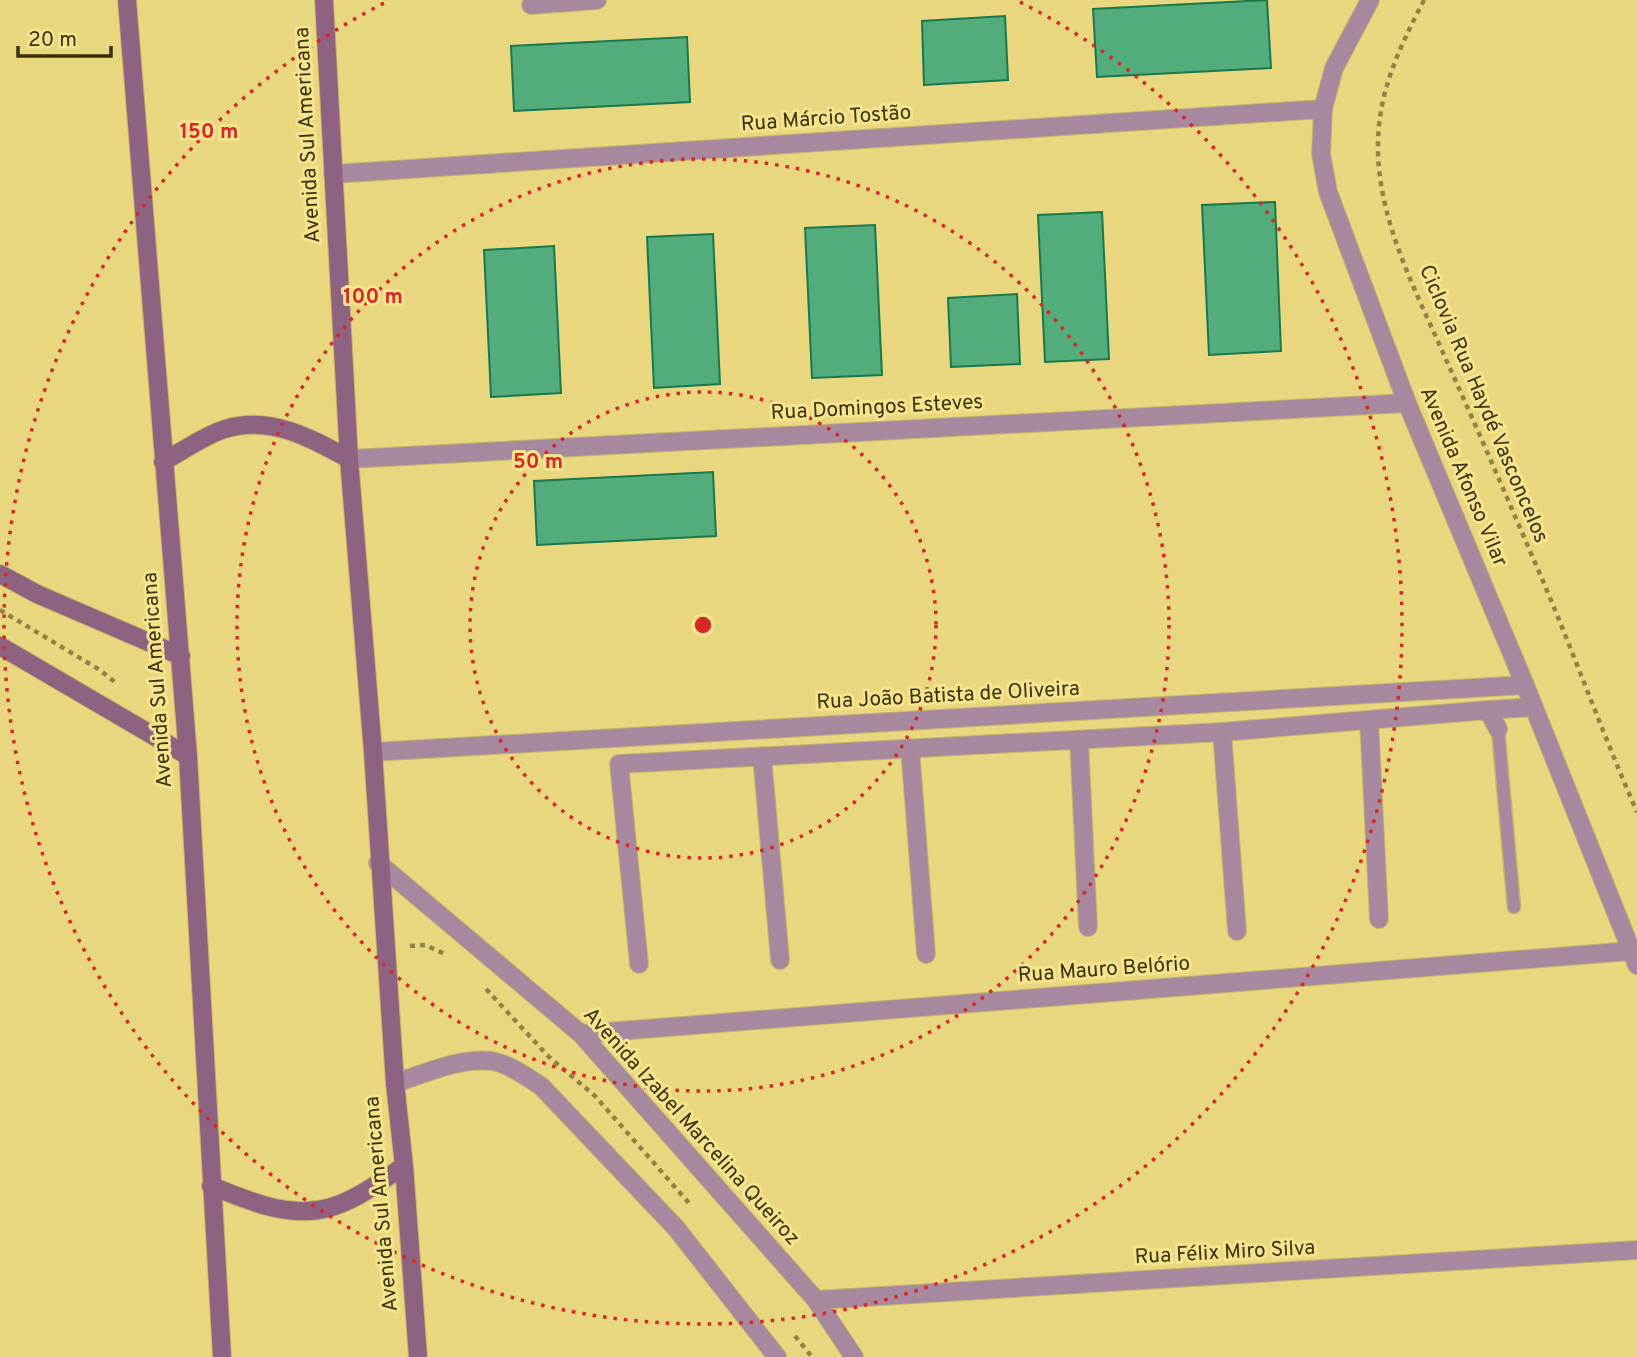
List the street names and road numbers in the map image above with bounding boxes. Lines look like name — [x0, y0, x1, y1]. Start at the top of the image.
street label: Avenida Sul Americana — [289, 26, 327, 244]
street label: Rua Márcio Tostão — [740, 100, 912, 138]
street label: Ciclovia Rua Haydé Vasconcelos — [1412, 261, 1554, 547]
street label: Avenida Afonso Vilar — [1413, 383, 1513, 571]
street label: Rua Domingos Esteves — [770, 389, 984, 427]
street label: Avenida Sul Americana — [137, 571, 179, 789]
street label: Rua João Batista de Oliveira — [816, 676, 1080, 716]
street label: Rua Mauro Belório — [1017, 951, 1191, 989]
street label: Avenida Izabel Marcelina Queiroz — [577, 1002, 805, 1252]
street label: Avenida Sul Americana — [359, 1095, 405, 1313]
street label: Rua Félix Miro Silva — [1134, 1235, 1316, 1271]

